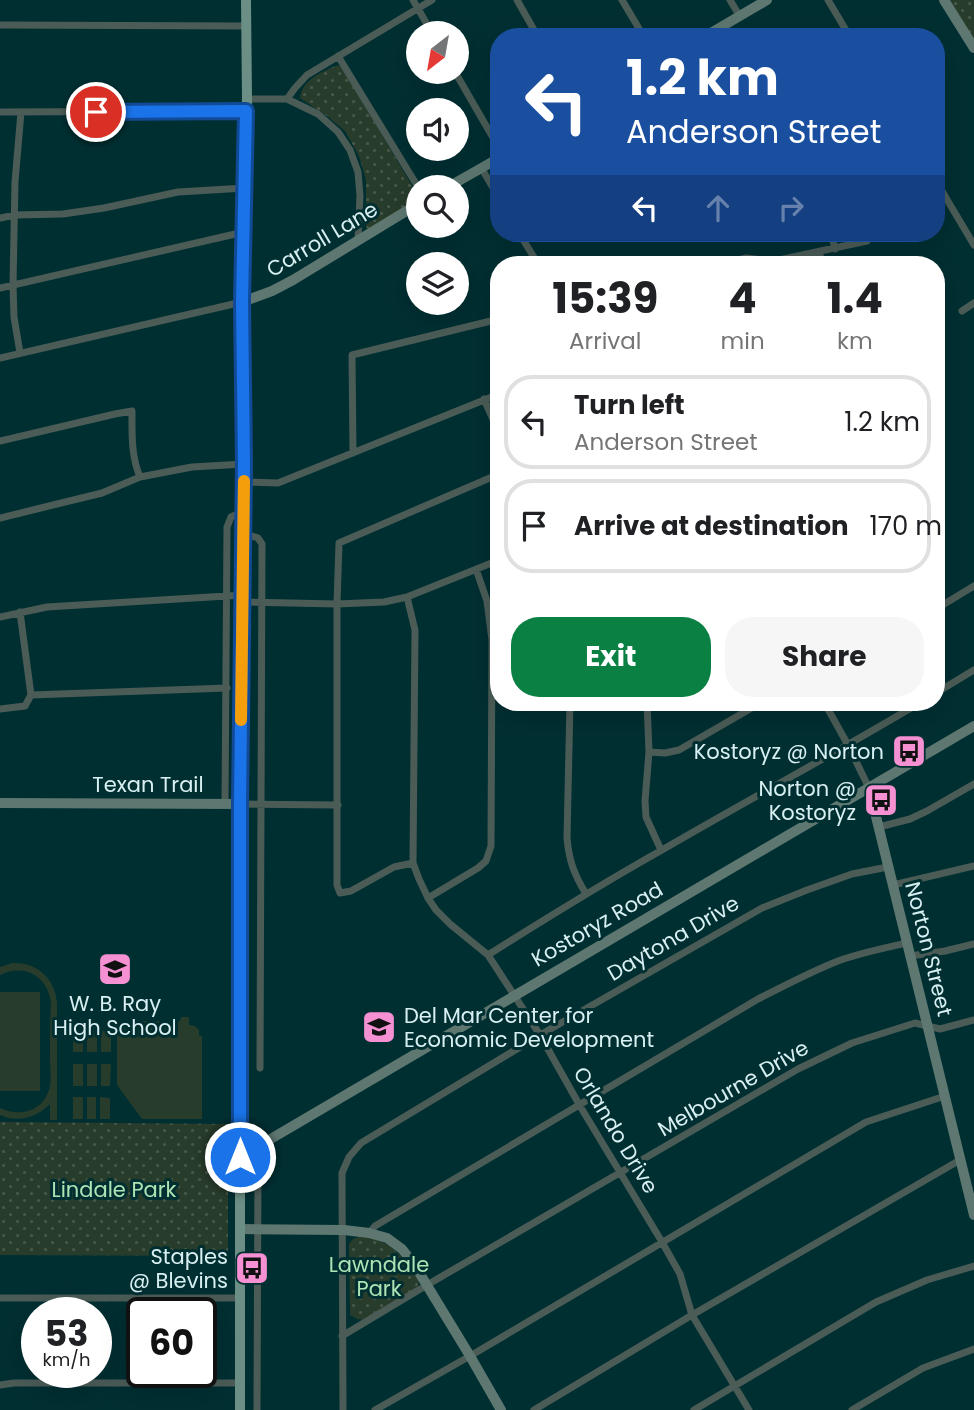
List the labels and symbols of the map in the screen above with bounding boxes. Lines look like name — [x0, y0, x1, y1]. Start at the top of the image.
north arrow — [406, 21, 469, 84]
pin — [66, 82, 126, 142]
street label: Carroll Lane — [261, 194, 383, 284]
bus stop icon: Kostoryz @ Norton — [890, 732, 928, 770]
place label: Kostoryz @ Norton — [694, 737, 884, 766]
street label: Texan Trail — [92, 770, 204, 799]
place label: Norton @ Kostoryz — [759, 774, 856, 827]
bus stop icon: Norton @ Kostoryz — [862, 781, 900, 819]
street label: Kostoryz Road — [526, 875, 668, 973]
street label: Norton Street — [898, 879, 960, 1019]
street label: Daytona Drive — [602, 888, 744, 988]
school or university icon: W. B. Ray High School — [96, 950, 134, 988]
place label: W. B. Ray High School — [53, 989, 177, 1042]
place label: Del Mar Center for Economic Development — [404, 1001, 654, 1054]
school or university icon: Del Mar Center for Economic Development — [360, 1008, 398, 1046]
street label: Melbourne Drive — [652, 1033, 814, 1143]
street label: Orlando Drive — [567, 1061, 665, 1199]
position arrow — [203, 1120, 277, 1194]
park label: Lindale Park — [52, 1175, 177, 1204]
place label: Staples @ Blevins — [129, 1242, 228, 1295]
bus stop icon: Staples @ Blevins — [233, 1249, 271, 1287]
park label: Lawndale Park — [329, 1250, 429, 1303]
speed limit sign: 60 — [126, 1297, 217, 1388]

